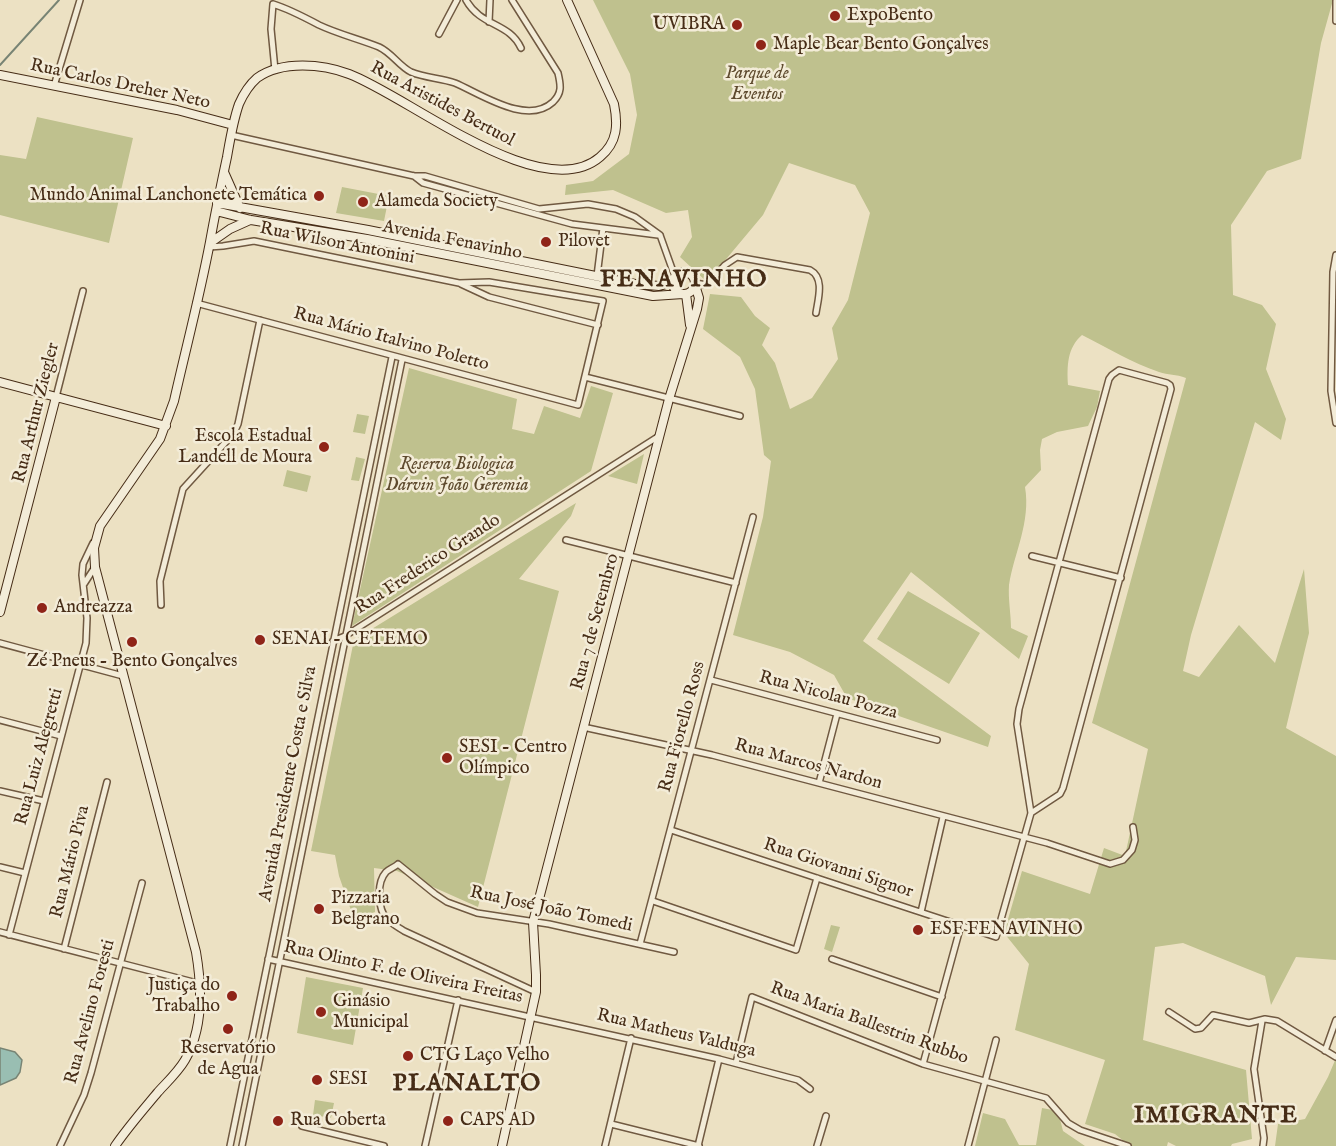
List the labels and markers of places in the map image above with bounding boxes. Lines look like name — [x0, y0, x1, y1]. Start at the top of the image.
place label: ExpoBento — [847, 5, 933, 27]
marker: ExpoBento — [828, 9, 842, 23]
place label: UVIBRA — [653, 14, 725, 36]
marker: UVIBRA — [730, 18, 744, 32]
place label: Maple Bear Bento Gonçalves — [773, 34, 989, 56]
marker: Maple Bear Bento Gonçalves — [754, 38, 768, 52]
place label: Mundo Animal Lanchonete Temática — [30, 185, 307, 207]
marker: Mundo Animal Lanchonete Temática — [312, 189, 326, 203]
place label: Alameda Society — [375, 191, 498, 213]
marker: Alameda Society — [356, 195, 370, 209]
place label: Pilovet — [558, 231, 610, 253]
marker: Pilovet — [539, 235, 553, 249]
place label: Escola Estadual Landell de Moura — [178, 426, 312, 468]
marker: Escola Estadual Landell de Moura — [317, 440, 331, 454]
place label: Andreazza — [54, 597, 132, 619]
marker: Andreazza — [35, 601, 49, 615]
place label: SENAI - CETEMO — [272, 629, 428, 651]
marker: SENAI - CETEMO — [253, 633, 267, 647]
marker: Zé Pneus - Bento Gonçalves — [125, 635, 139, 649]
place label: Zé Pneus - Bento Gonçalves — [27, 651, 237, 673]
place label: SESI - Centro Olímpico — [459, 737, 567, 780]
marker: SESI - Centro Olímpico — [440, 751, 454, 765]
place label: Pizzaria Belgrano — [331, 888, 400, 930]
marker: Pizzaria Belgrano — [312, 902, 326, 916]
place label: ESF FENAVINHO — [930, 919, 1083, 941]
marker: ESF FENAVINHO — [911, 923, 925, 937]
place label: Justiça do Trabalho — [148, 975, 220, 1018]
marker: Justiça do Trabalho — [225, 989, 239, 1003]
place label: Ginásio Municipal — [333, 991, 408, 1034]
marker: Ginásio Municipal — [314, 1005, 328, 1019]
marker: Reservatório de Agua — [221, 1022, 235, 1036]
place label: Reservatório de Agua — [180, 1038, 276, 1080]
place label: CTG Laço Velho — [420, 1045, 549, 1067]
marker: CTG Laço Velho — [401, 1049, 415, 1063]
place label: SESI — [329, 1069, 368, 1091]
marker: SESI — [310, 1073, 324, 1087]
place label: Rua Coberta — [290, 1110, 386, 1132]
place label: CAPS AD — [460, 1110, 535, 1132]
marker: Rua Coberta — [271, 1114, 285, 1128]
marker: CAPS AD — [441, 1114, 455, 1128]

